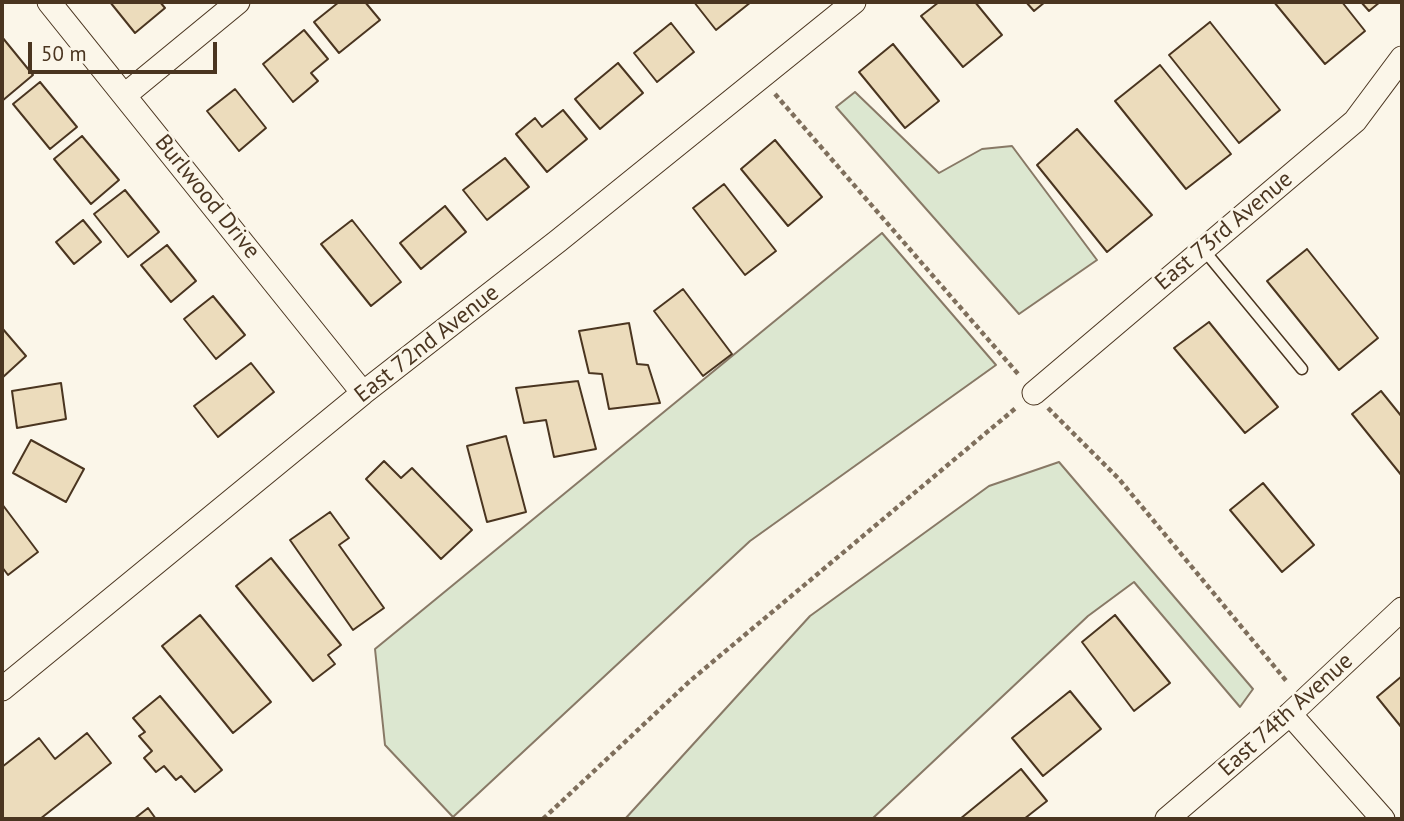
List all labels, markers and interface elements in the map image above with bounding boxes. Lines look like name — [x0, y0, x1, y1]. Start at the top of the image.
scale bar — [32, 28, 220, 72]
text: 50 m — [41, 40, 87, 67]
street label: Burlwood Drive — [149, 129, 265, 265]
street label: East 73rd Avenue — [1150, 166, 1298, 296]
street label: East 72nd Avenue — [349, 279, 505, 409]
street label: East 74th Avenue — [1213, 648, 1359, 782]

